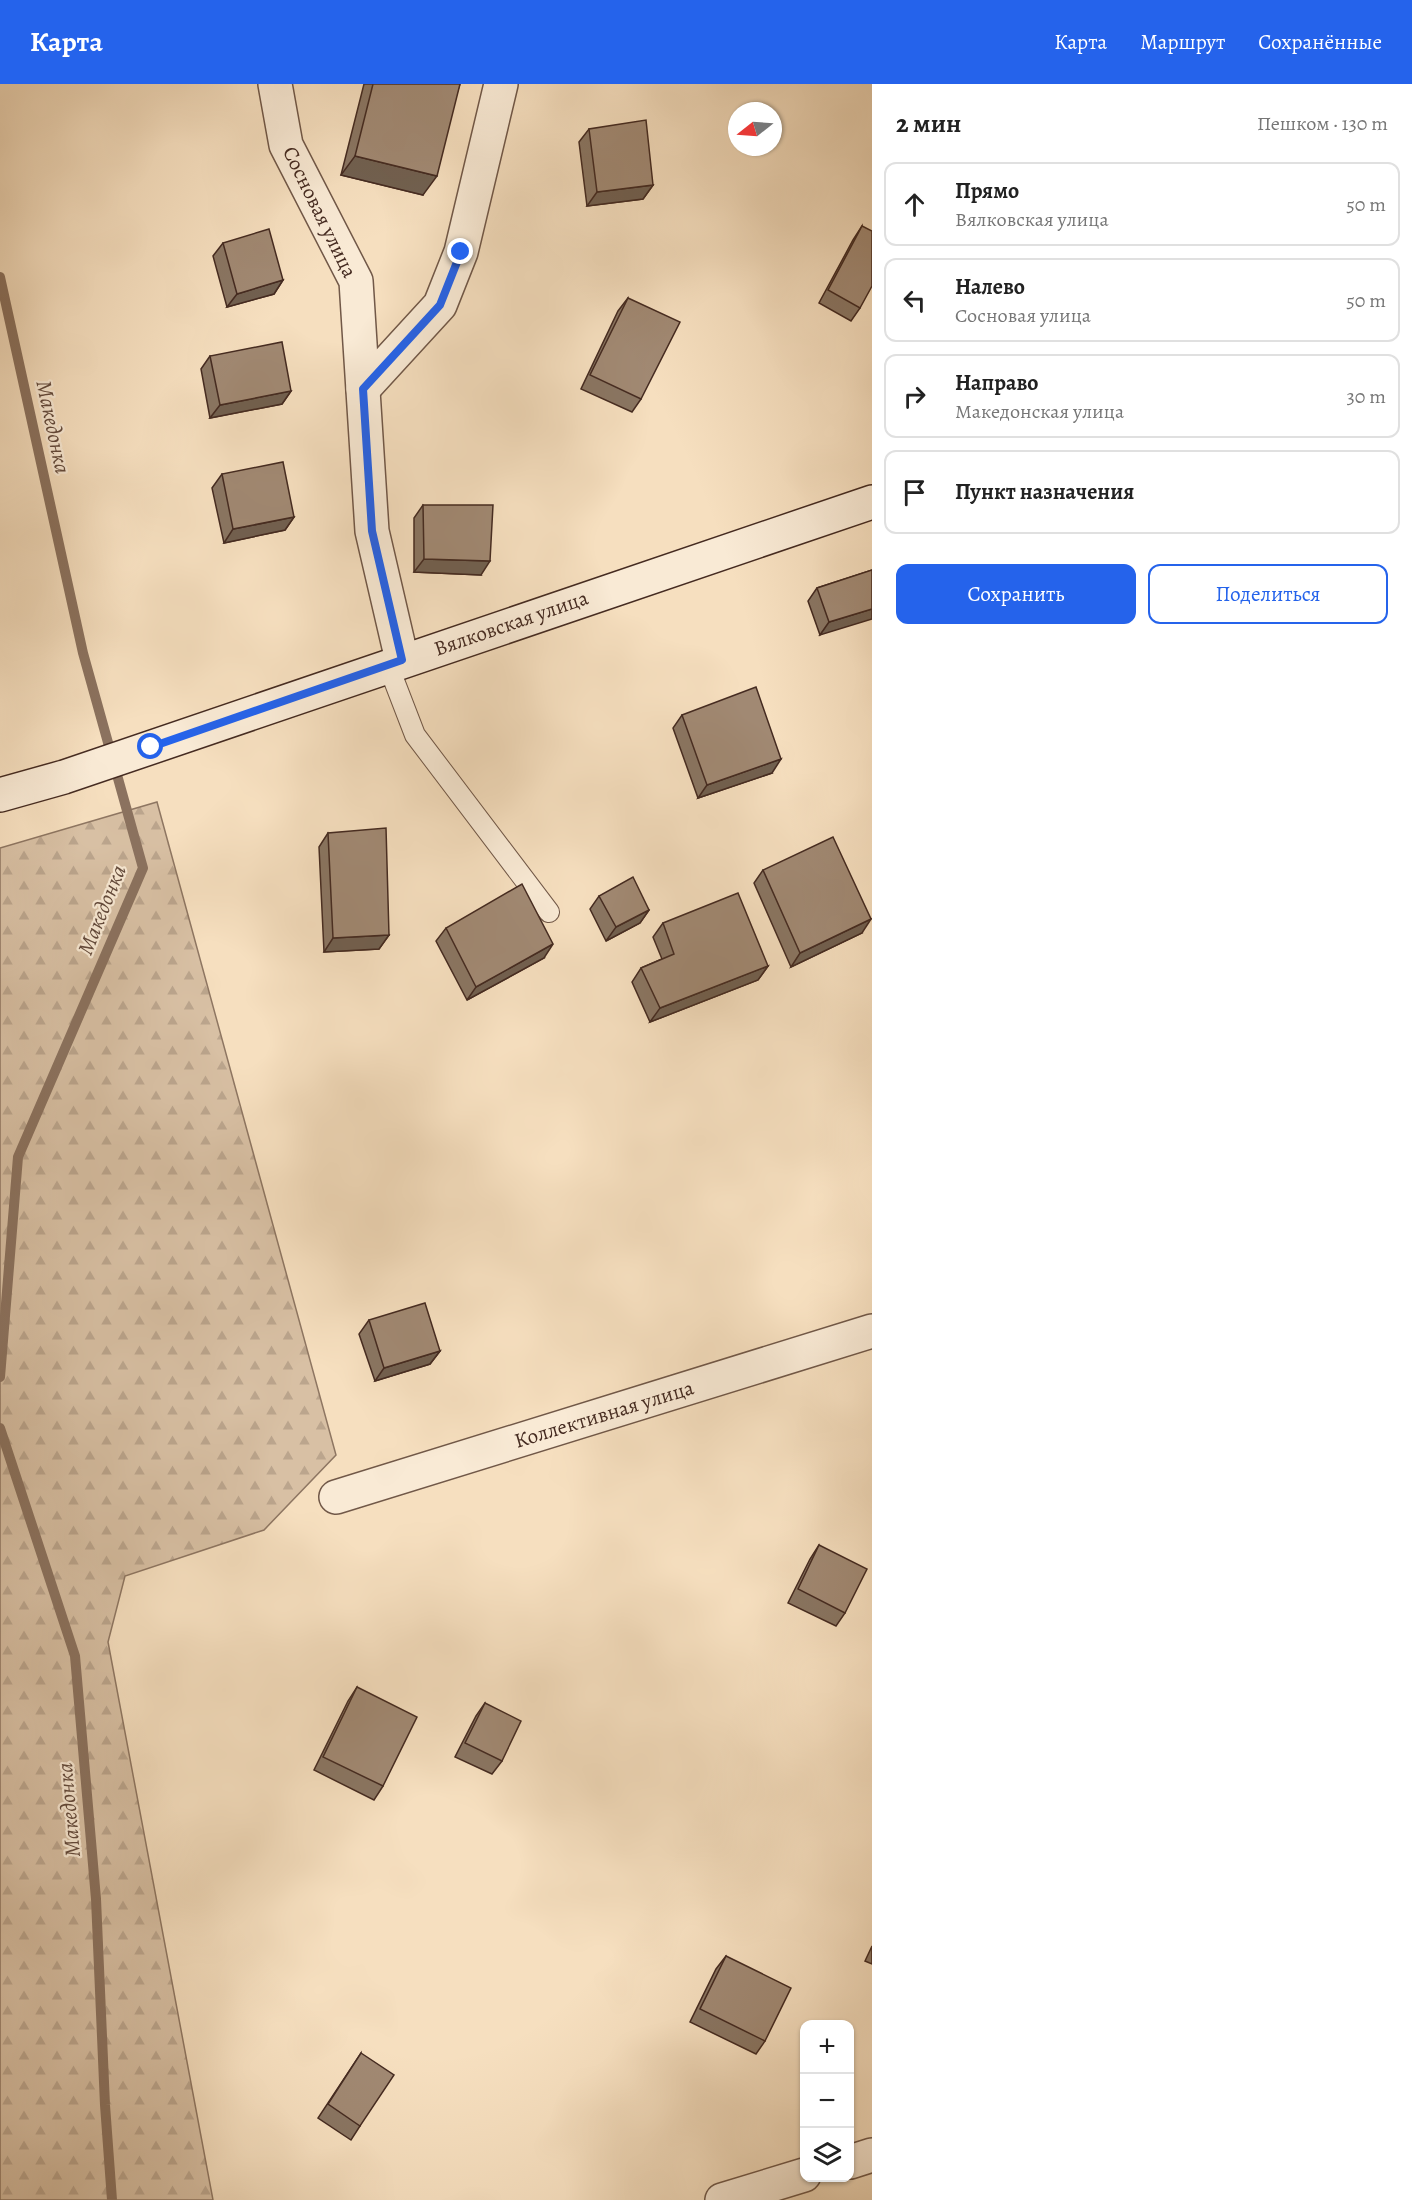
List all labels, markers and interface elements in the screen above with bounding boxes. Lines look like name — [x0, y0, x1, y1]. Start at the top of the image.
text: Карта — [30, 23, 103, 61]
text: Карта — [1054, 28, 1107, 56]
text: Маршрут — [1140, 28, 1225, 56]
text: Сохранённые — [1258, 28, 1382, 56]
north arrow — [728, 102, 782, 156]
text: 2 мин — [896, 106, 961, 141]
text: Пешком · 130 m — [1257, 110, 1388, 137]
street label: Сосновая улица — [276, 142, 364, 283]
text: Прямо — [955, 176, 1019, 206]
icon: ahead — [898, 188, 931, 221]
text: 50 m — [1346, 191, 1386, 218]
text: Вялковская улица — [955, 206, 1109, 233]
route end — [447, 238, 473, 264]
text: Налево — [955, 272, 1025, 302]
icon: left — [898, 284, 931, 317]
text: 50 m — [1346, 287, 1386, 314]
text: Сосновая улица — [955, 302, 1091, 329]
text: Направо — [955, 368, 1038, 398]
water label: Македонка — [28, 378, 78, 476]
icon: right — [898, 380, 931, 413]
text: 30 m — [1346, 383, 1386, 410]
text: Македонская улица — [955, 398, 1124, 425]
icon: arrive — [898, 476, 931, 509]
text: Пункт назначения — [955, 477, 1134, 507]
button: Сохранить — [896, 564, 1136, 624]
button: Поделиться — [1148, 564, 1388, 624]
street label: Вялковская улица — [430, 583, 592, 663]
route start — [137, 733, 163, 759]
water label: Македонка — [70, 860, 134, 960]
street label: Коллективная улица — [511, 1373, 697, 1455]
water label: Македонка — [50, 1761, 88, 1859]
map controls — [800, 2020, 854, 2182]
button: + — [800, 2020, 854, 2074]
button: − — [800, 2074, 854, 2128]
button: layers — [800, 2128, 854, 2182]

